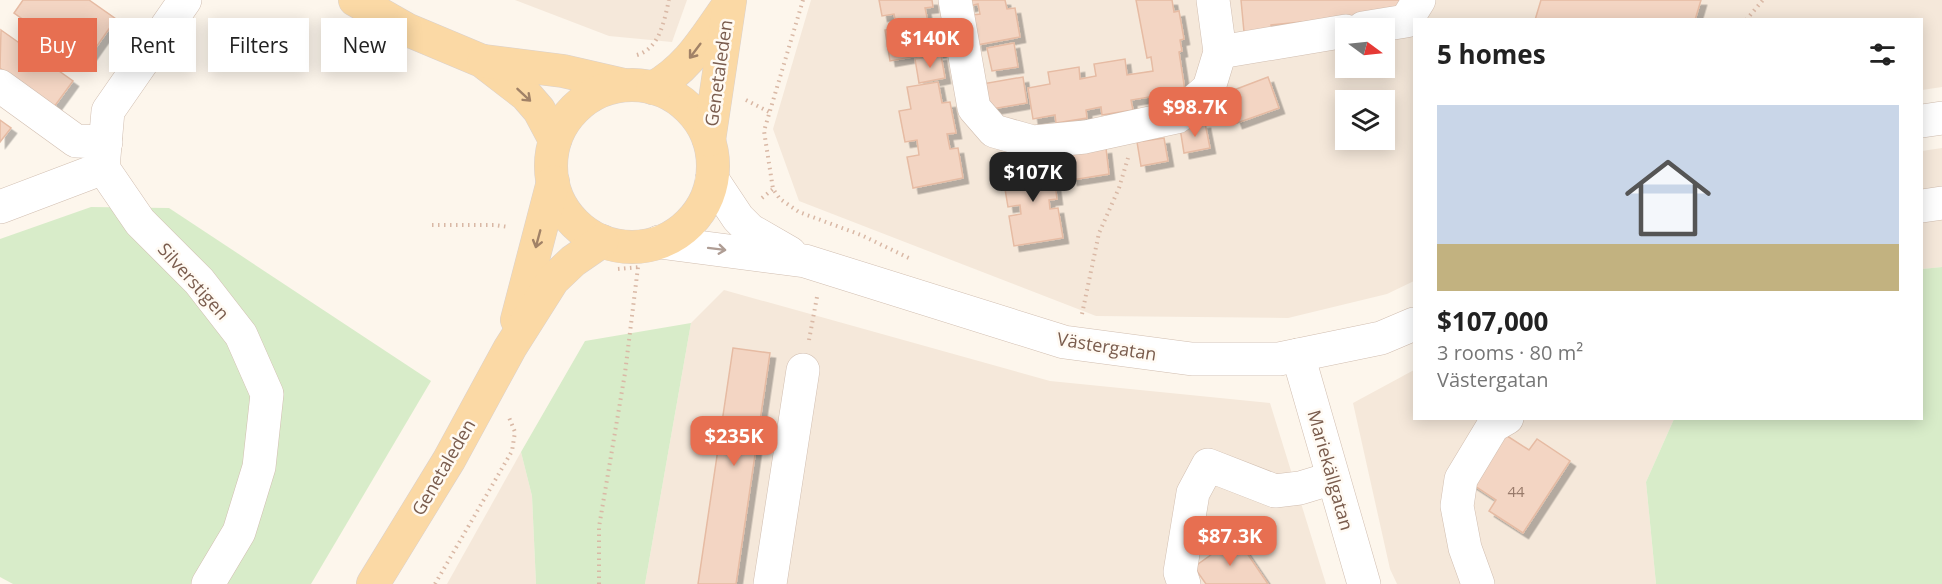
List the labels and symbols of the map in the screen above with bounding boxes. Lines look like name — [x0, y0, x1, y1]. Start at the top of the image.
street label: Genetaleden — [699, 18, 737, 128]
pin: $140K — [888, 18, 972, 69]
north arrow — [1335, 18, 1395, 78]
one-way arrow — [689, 43, 701, 59]
pin: $98.7K — [1146, 87, 1244, 138]
one-way arrow — [517, 88, 532, 102]
pin: $107K — [991, 152, 1075, 203]
one-way arrow — [532, 229, 543, 248]
street label: Silverstigen — [153, 237, 235, 325]
one-way arrow — [707, 244, 727, 255]
street label: Västergatan — [1056, 326, 1158, 366]
street label: Mariekällgatan — [1302, 407, 1360, 533]
street label: Genetaleden — [406, 414, 480, 520]
pin: $235K — [692, 416, 776, 467]
house number: 44 — [1507, 481, 1525, 501]
pin: $87.3K — [1181, 516, 1279, 567]

